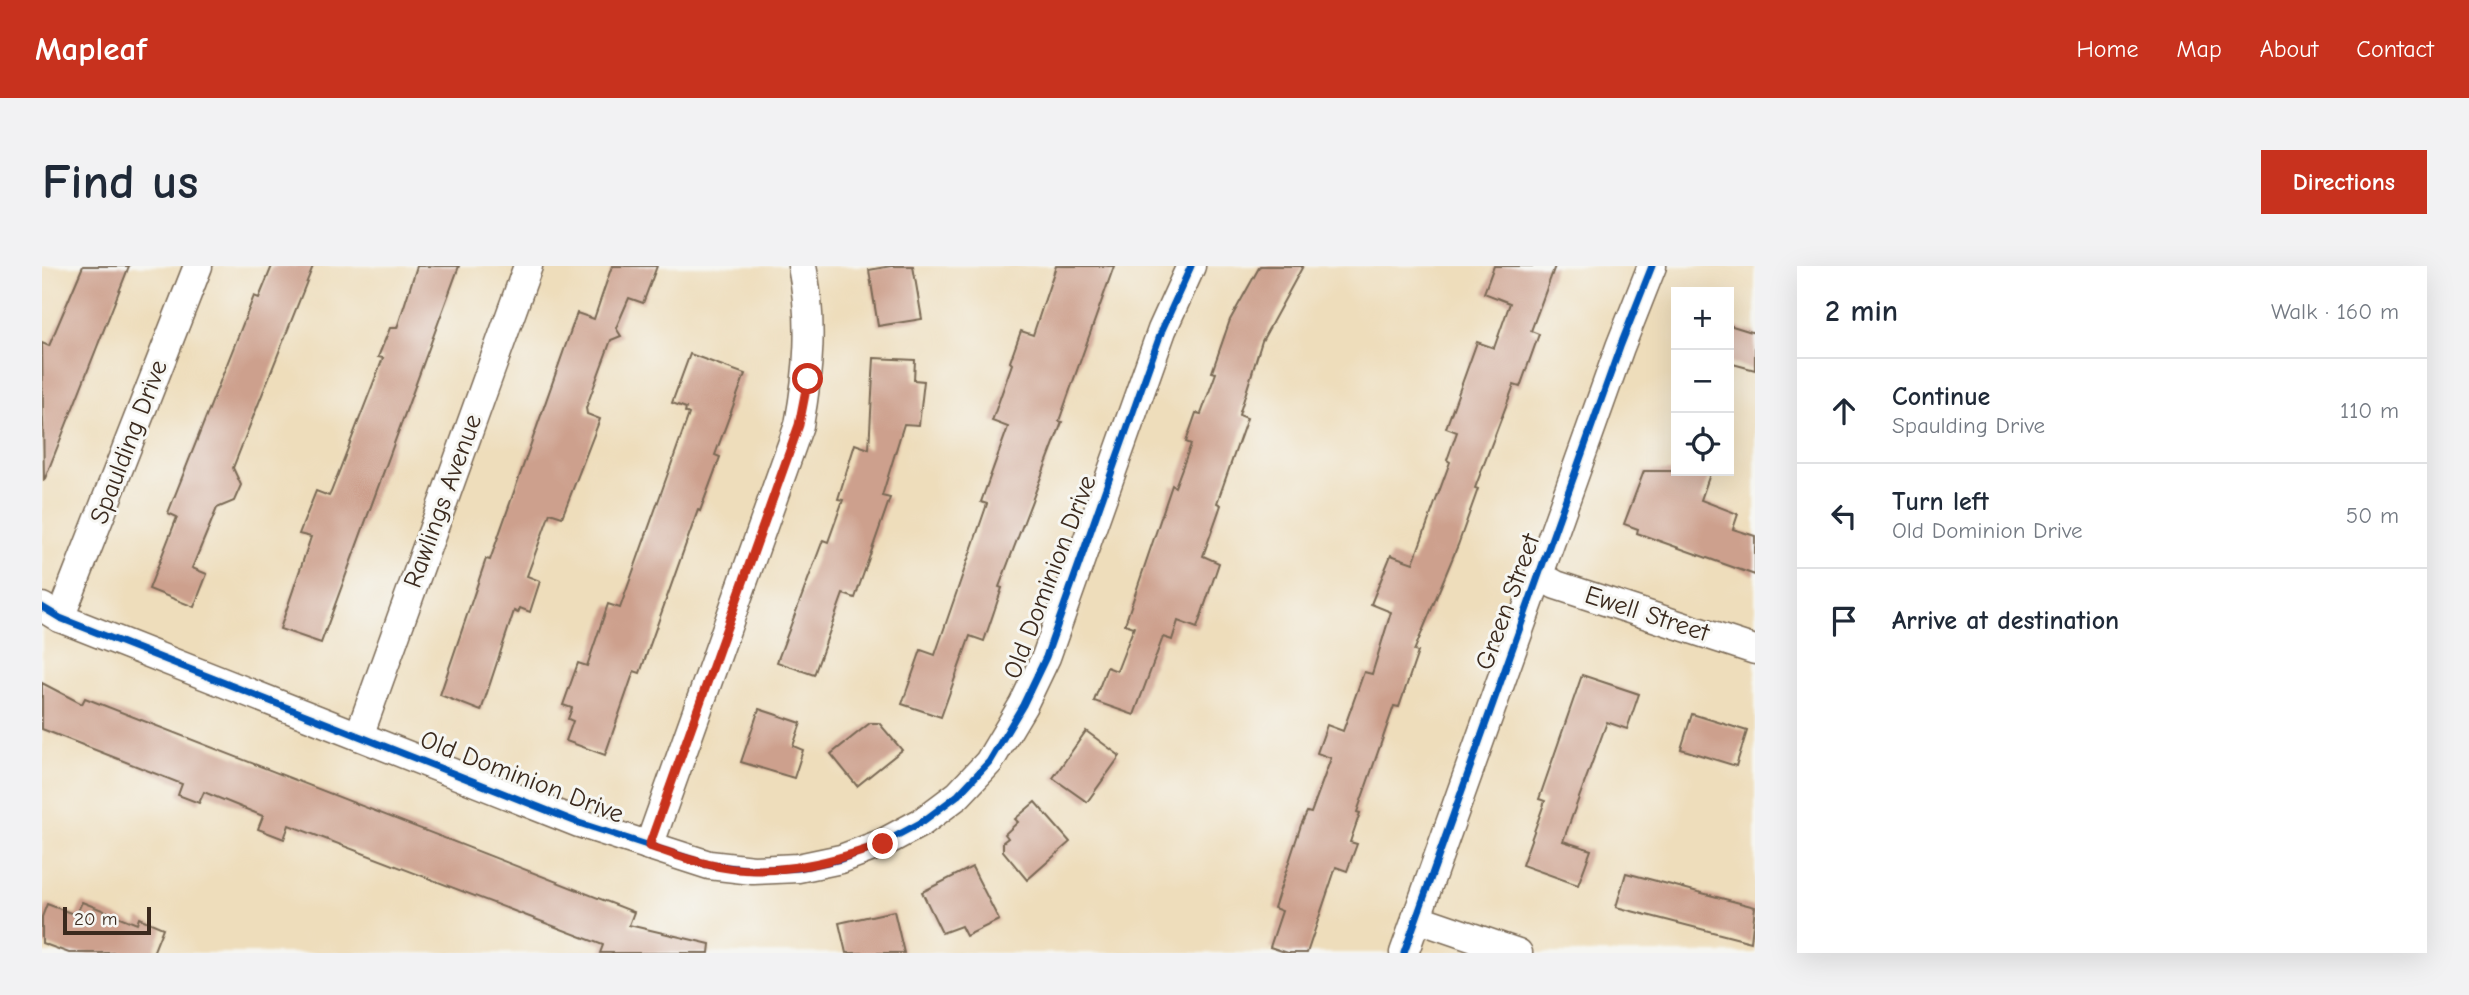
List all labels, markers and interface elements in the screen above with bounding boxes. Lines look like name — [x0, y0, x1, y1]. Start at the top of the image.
text: Mapleaf — [35, 30, 147, 68]
text: Home — [2077, 35, 2138, 63]
text: Map — [2176, 35, 2222, 63]
text: About — [2260, 35, 2318, 63]
text: Contact — [2356, 35, 2434, 63]
button: Directions — [2261, 150, 2427, 214]
text: Find us — [42, 154, 198, 210]
map controls — [1671, 287, 1734, 476]
button: + — [1671, 287, 1734, 350]
text: 2 min — [1825, 294, 1898, 329]
text: Walk · 160 m — [2271, 298, 2399, 325]
button: − — [1671, 350, 1734, 413]
street label: Spaulding Drive — [84, 356, 174, 528]
route start — [792, 363, 823, 394]
text: Continue — [1892, 382, 1990, 412]
icon: ahead — [1825, 392, 1863, 430]
text: 110 m — [2340, 397, 2399, 424]
street label: Rawlings Avenue — [398, 410, 488, 592]
text: Spaulding Drive — [1892, 412, 2045, 439]
button: locate — [1671, 413, 1734, 476]
street label: Old Dominion Drive — [997, 471, 1103, 683]
text: Turn left — [1892, 487, 1989, 517]
icon: left — [1825, 497, 1863, 535]
text: 50 m — [2346, 502, 2399, 529]
text: Old Dominion Drive — [1892, 517, 2083, 544]
street label: Green Street — [1470, 528, 1547, 674]
street label: Ewell Street — [1581, 580, 1714, 649]
icon: arrive — [1825, 602, 1863, 640]
text: Arrive at destination — [1892, 606, 2119, 636]
street label: Old Dominion Drive — [416, 724, 628, 830]
route end — [867, 828, 898, 859]
scale bar — [63, 904, 150, 936]
text: 20 m — [74, 908, 118, 930]

